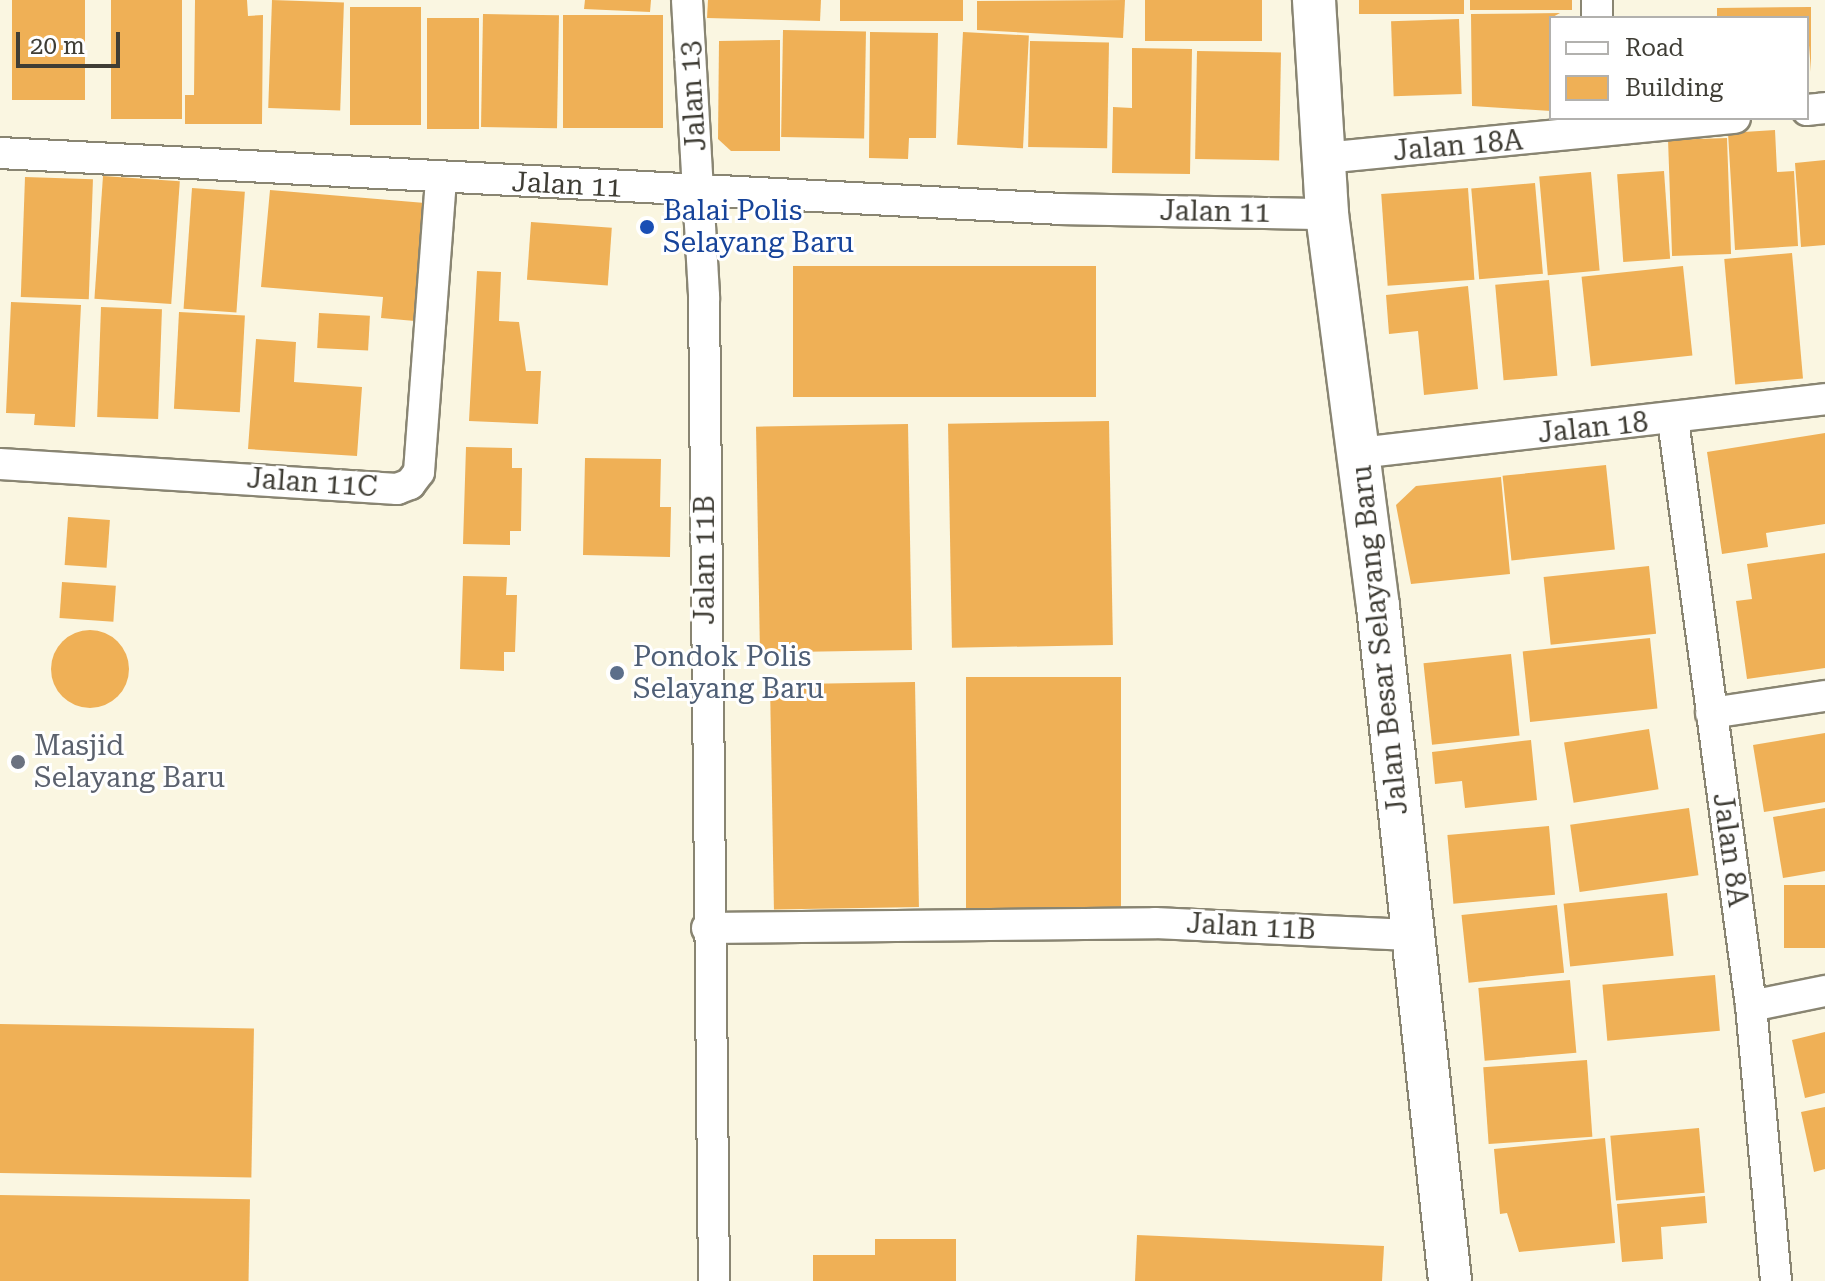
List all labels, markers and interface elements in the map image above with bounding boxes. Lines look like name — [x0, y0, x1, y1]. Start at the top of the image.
scale bar — [20, 16, 124, 66]
legend — [1549, 16, 1809, 120]
text: 20 m — [30, 32, 85, 60]
text: Road — [1625, 34, 1684, 62]
street label: Jalan 13 — [672, 40, 714, 152]
text: Building — [1625, 74, 1723, 102]
street label: Jalan 18A — [1392, 124, 1524, 168]
street label: Jalan 11 — [511, 165, 623, 205]
place label: Balai Polis Selayang Baru — [663, 194, 854, 260]
street label: Jalan 11 — [1159, 194, 1271, 230]
marker: Balai Polis Selayang Baru — [638, 218, 656, 236]
street label: Jalan 18 — [1536, 406, 1650, 450]
street label: Jalan 11C — [246, 462, 378, 504]
street label: Jalan Besar Selayang Baru — [1345, 463, 1415, 817]
street label: Jalan 11B — [688, 495, 722, 625]
place label: Pondok Polis Selayang Baru — [633, 640, 824, 706]
marker: Pondok Polis Selayang Baru — [608, 664, 626, 682]
place label: Masjid Selayang Baru — [34, 729, 225, 795]
marker: Masjid Selayang Baru — [9, 753, 27, 771]
street label: Jalan 8A — [1705, 791, 1755, 909]
street label: Jalan 11B — [1186, 907, 1316, 947]

